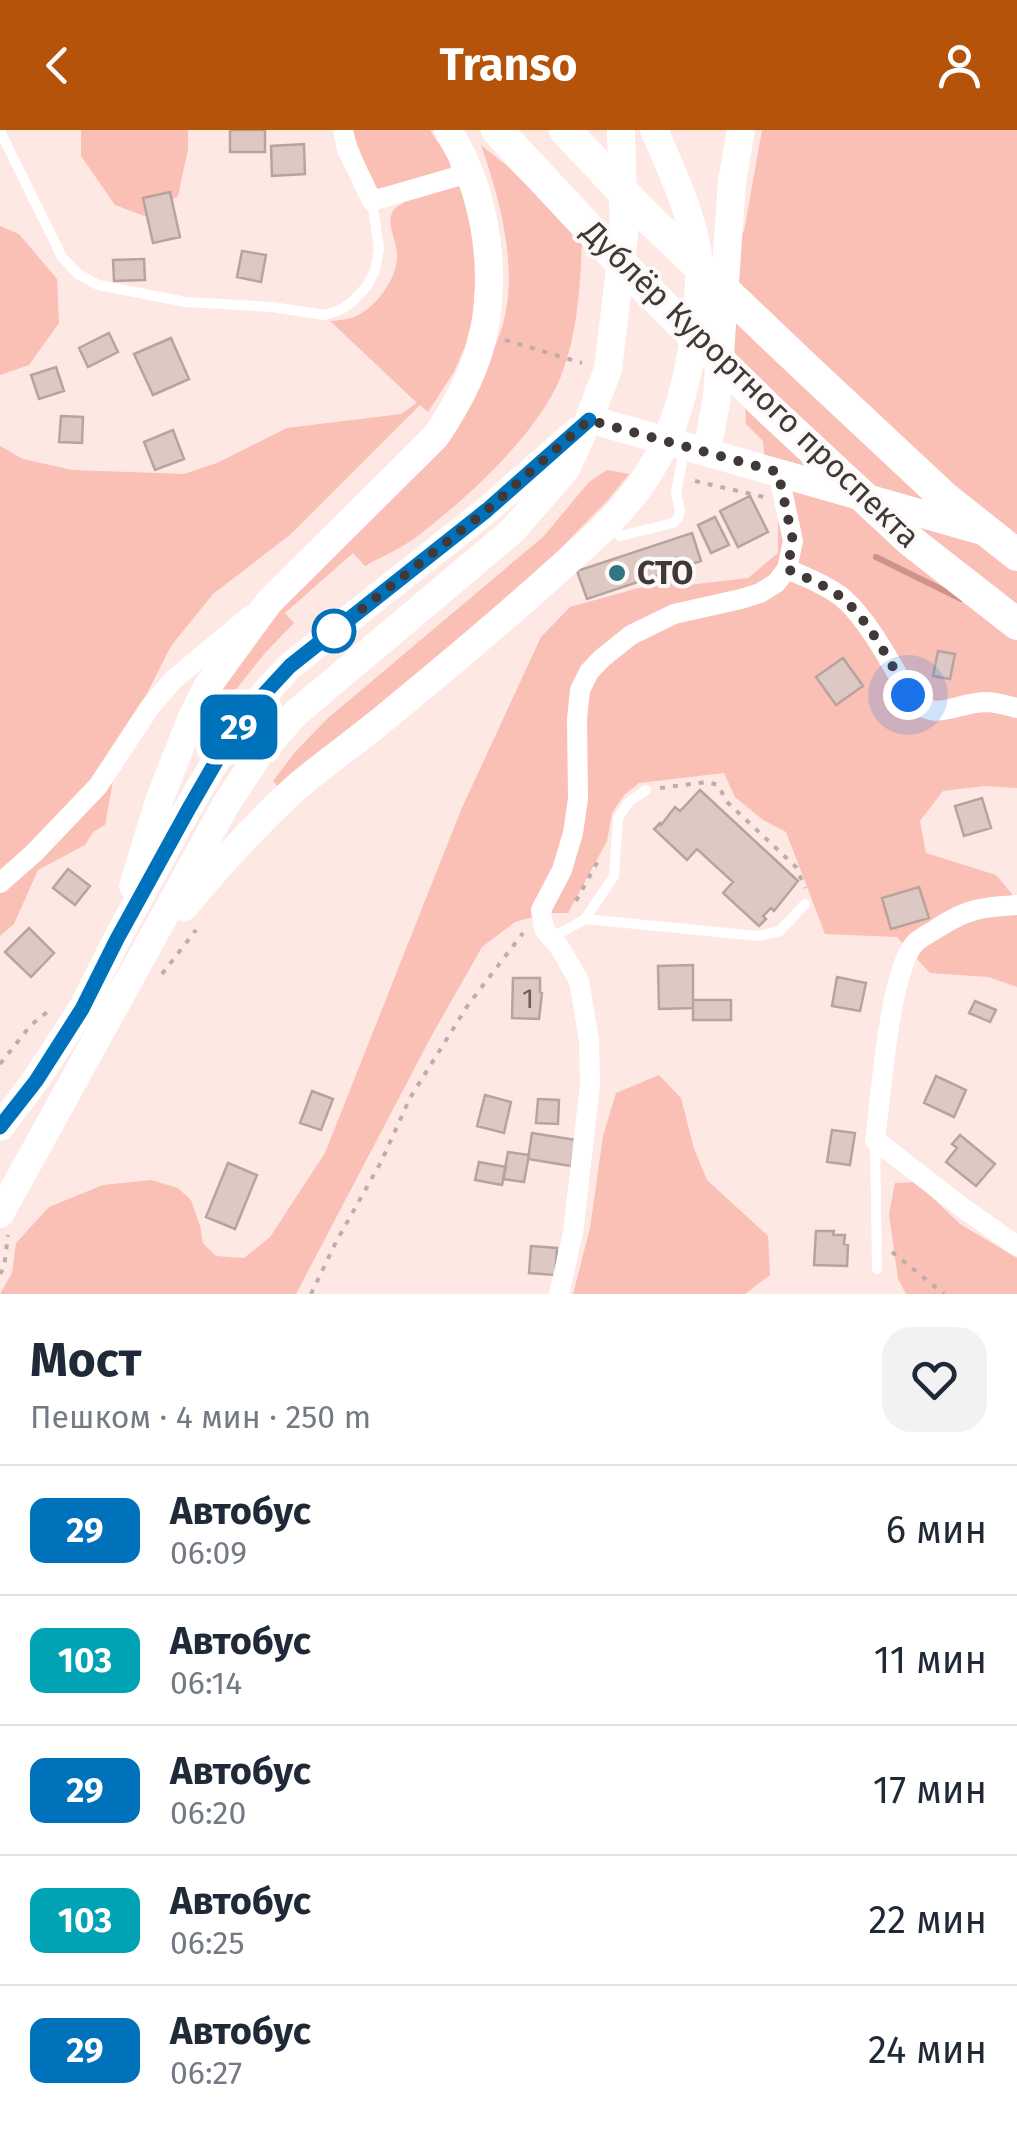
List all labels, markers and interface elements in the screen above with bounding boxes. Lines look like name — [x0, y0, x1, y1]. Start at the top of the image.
icon: back — [30, 38, 85, 93]
text: Transo — [439, 38, 578, 92]
icon: person — [932, 38, 987, 93]
street label: Дублёр Курортного проспекта — [574, 212, 928, 556]
place label: СТО — [637, 554, 693, 592]
marker: СТО — [606, 562, 628, 584]
unlabelled marker — [313, 610, 355, 652]
your location — [883, 670, 933, 720]
line badge: 29 — [194, 694, 284, 760]
text: 29 — [220, 706, 258, 748]
house number: 1 — [522, 982, 534, 1015]
button: heart — [882, 1327, 987, 1432]
text: Мост — [30, 1331, 141, 1389]
text: Пешком · 4 мин · 250 m — [30, 1398, 371, 1436]
text: Автобус — [170, 1488, 311, 1534]
text: 6 мин — [886, 1507, 987, 1553]
text: 29 — [66, 1509, 104, 1551]
text: 06:09 — [170, 1534, 247, 1572]
text: Автобус — [170, 1618, 311, 1664]
text: 11 мин — [874, 1637, 987, 1683]
text: 103 — [58, 1639, 112, 1681]
text: 06:14 — [170, 1664, 242, 1702]
text: Автобус — [170, 1748, 311, 1794]
text: 17 мин — [873, 1767, 987, 1813]
text: 29 — [66, 1769, 104, 1811]
text: 06:20 — [170, 1794, 246, 1832]
text: Автобус — [170, 1878, 311, 1924]
text: 22 мин — [868, 1897, 987, 1943]
text: 103 — [58, 1899, 112, 1941]
text: 06:25 — [170, 1924, 244, 1962]
text: Автобус — [170, 2008, 311, 2054]
text: 24 мин — [868, 2027, 987, 2073]
text: 29 — [66, 2029, 104, 2071]
text: 06:27 — [170, 2054, 242, 2092]

